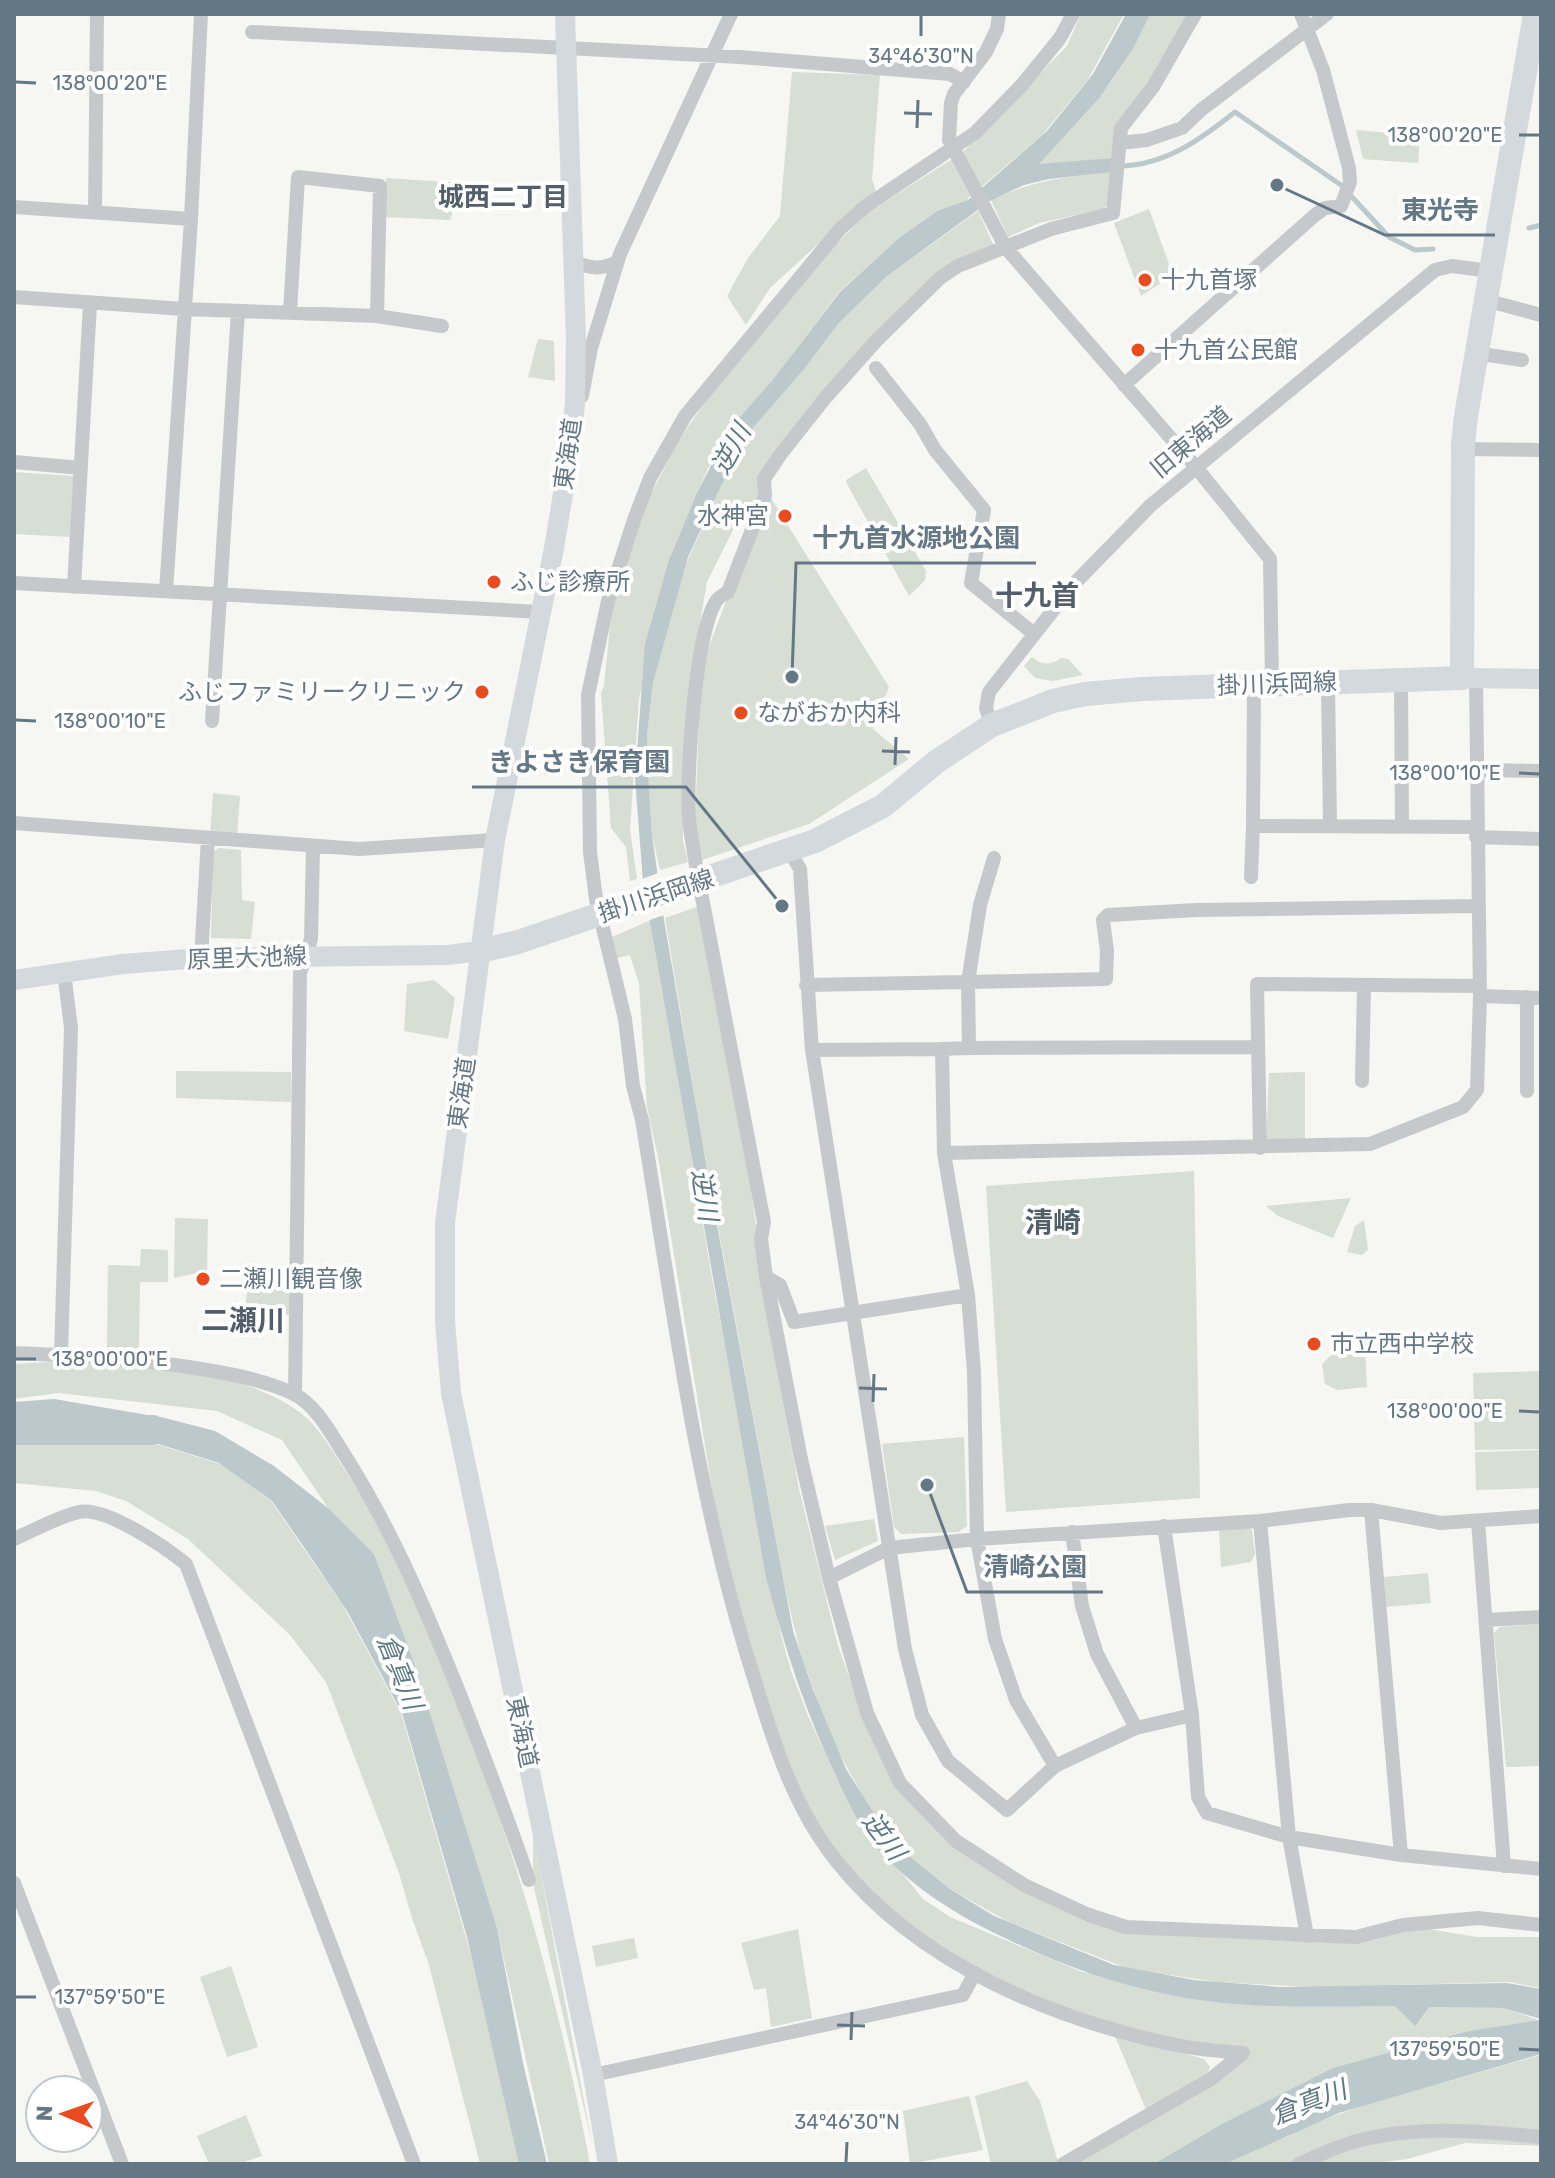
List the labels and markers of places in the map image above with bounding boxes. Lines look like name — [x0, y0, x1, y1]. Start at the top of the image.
callout: 東光寺 — [1385, 185, 1495, 235]
place label: 十九首塚 — [1161, 266, 1257, 294]
marker: 十九首塚 — [1136, 271, 1154, 289]
place label: 十九首公民館 — [1154, 336, 1298, 364]
marker: 十九首公民館 — [1129, 341, 1147, 359]
place label: 水神宮 — [697, 502, 769, 530]
marker: 水神宮 — [776, 507, 794, 525]
callout: 十九首水源地公園 — [796, 513, 1036, 563]
place label: ふじ診療所 — [510, 568, 630, 596]
marker: ふじ診療所 — [485, 573, 503, 591]
place label: ふじファミリークリニック — [178, 678, 466, 706]
marker: ふじファミリークリニック — [473, 683, 491, 701]
place label: ながおか内科 — [757, 699, 901, 727]
marker: ながおか内科 — [732, 704, 750, 722]
callout: きよさき保育園 — [472, 737, 686, 787]
place label: 二瀬川観音像 — [219, 1265, 363, 1293]
marker: 二瀬川観音像 — [194, 1270, 212, 1288]
place label: 市立西中学校 — [1330, 1330, 1474, 1358]
marker: 市立西中学校 — [1305, 1335, 1323, 1353]
callout: 清崎公園 — [967, 1542, 1103, 1592]

